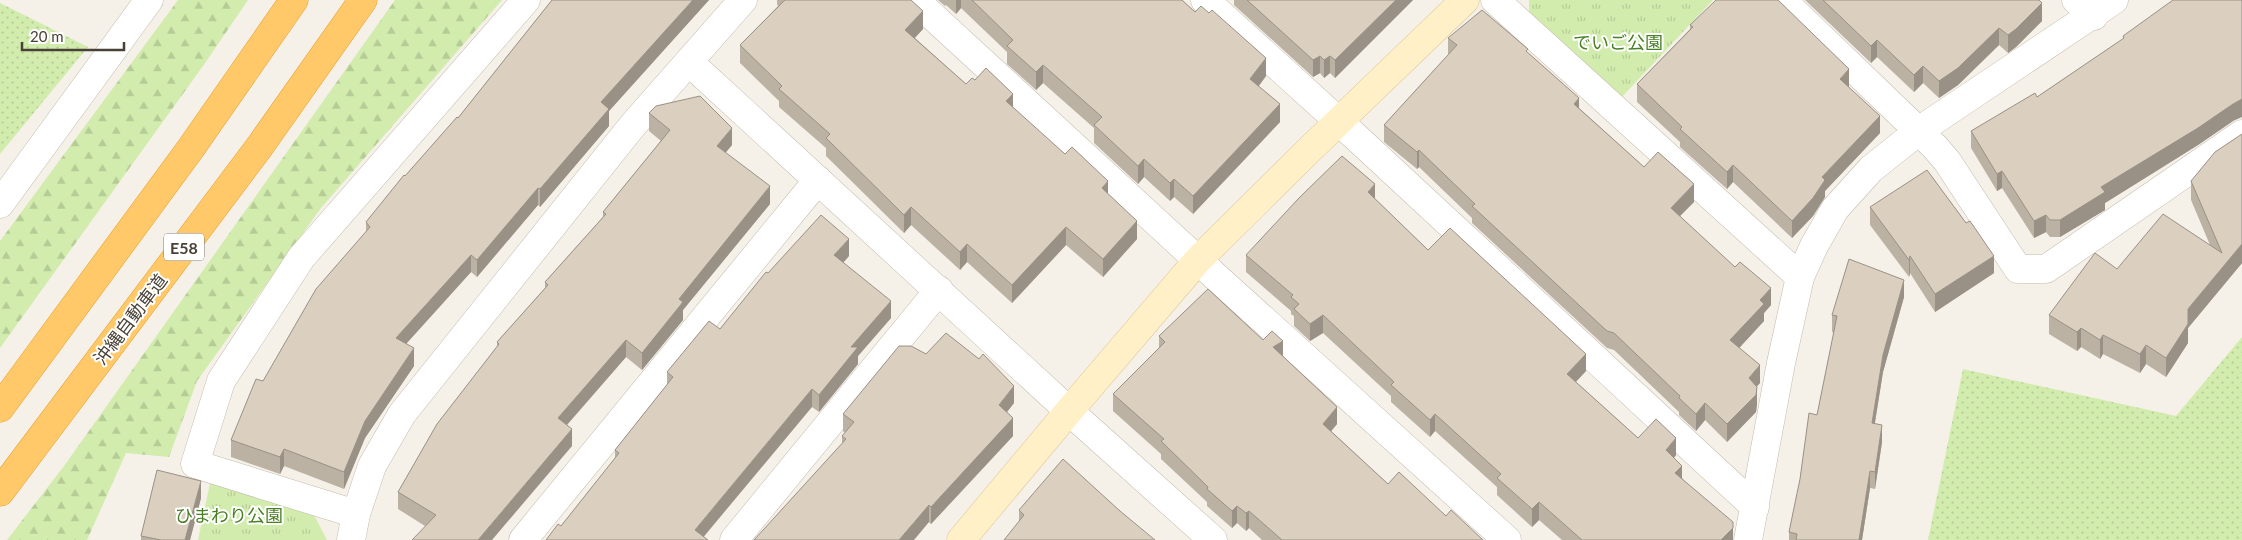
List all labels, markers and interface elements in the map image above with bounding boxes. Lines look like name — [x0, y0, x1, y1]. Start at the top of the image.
scale bar — [22, 20, 125, 52]
text: 20 m — [30, 27, 64, 45]
park label: でいご公園 — [1573, 31, 1663, 53]
road number: E58 — [164, 233, 204, 260]
street label: 沖縄自動車道 — [89, 269, 171, 369]
park label: ひまわり公園 — [175, 504, 283, 526]

